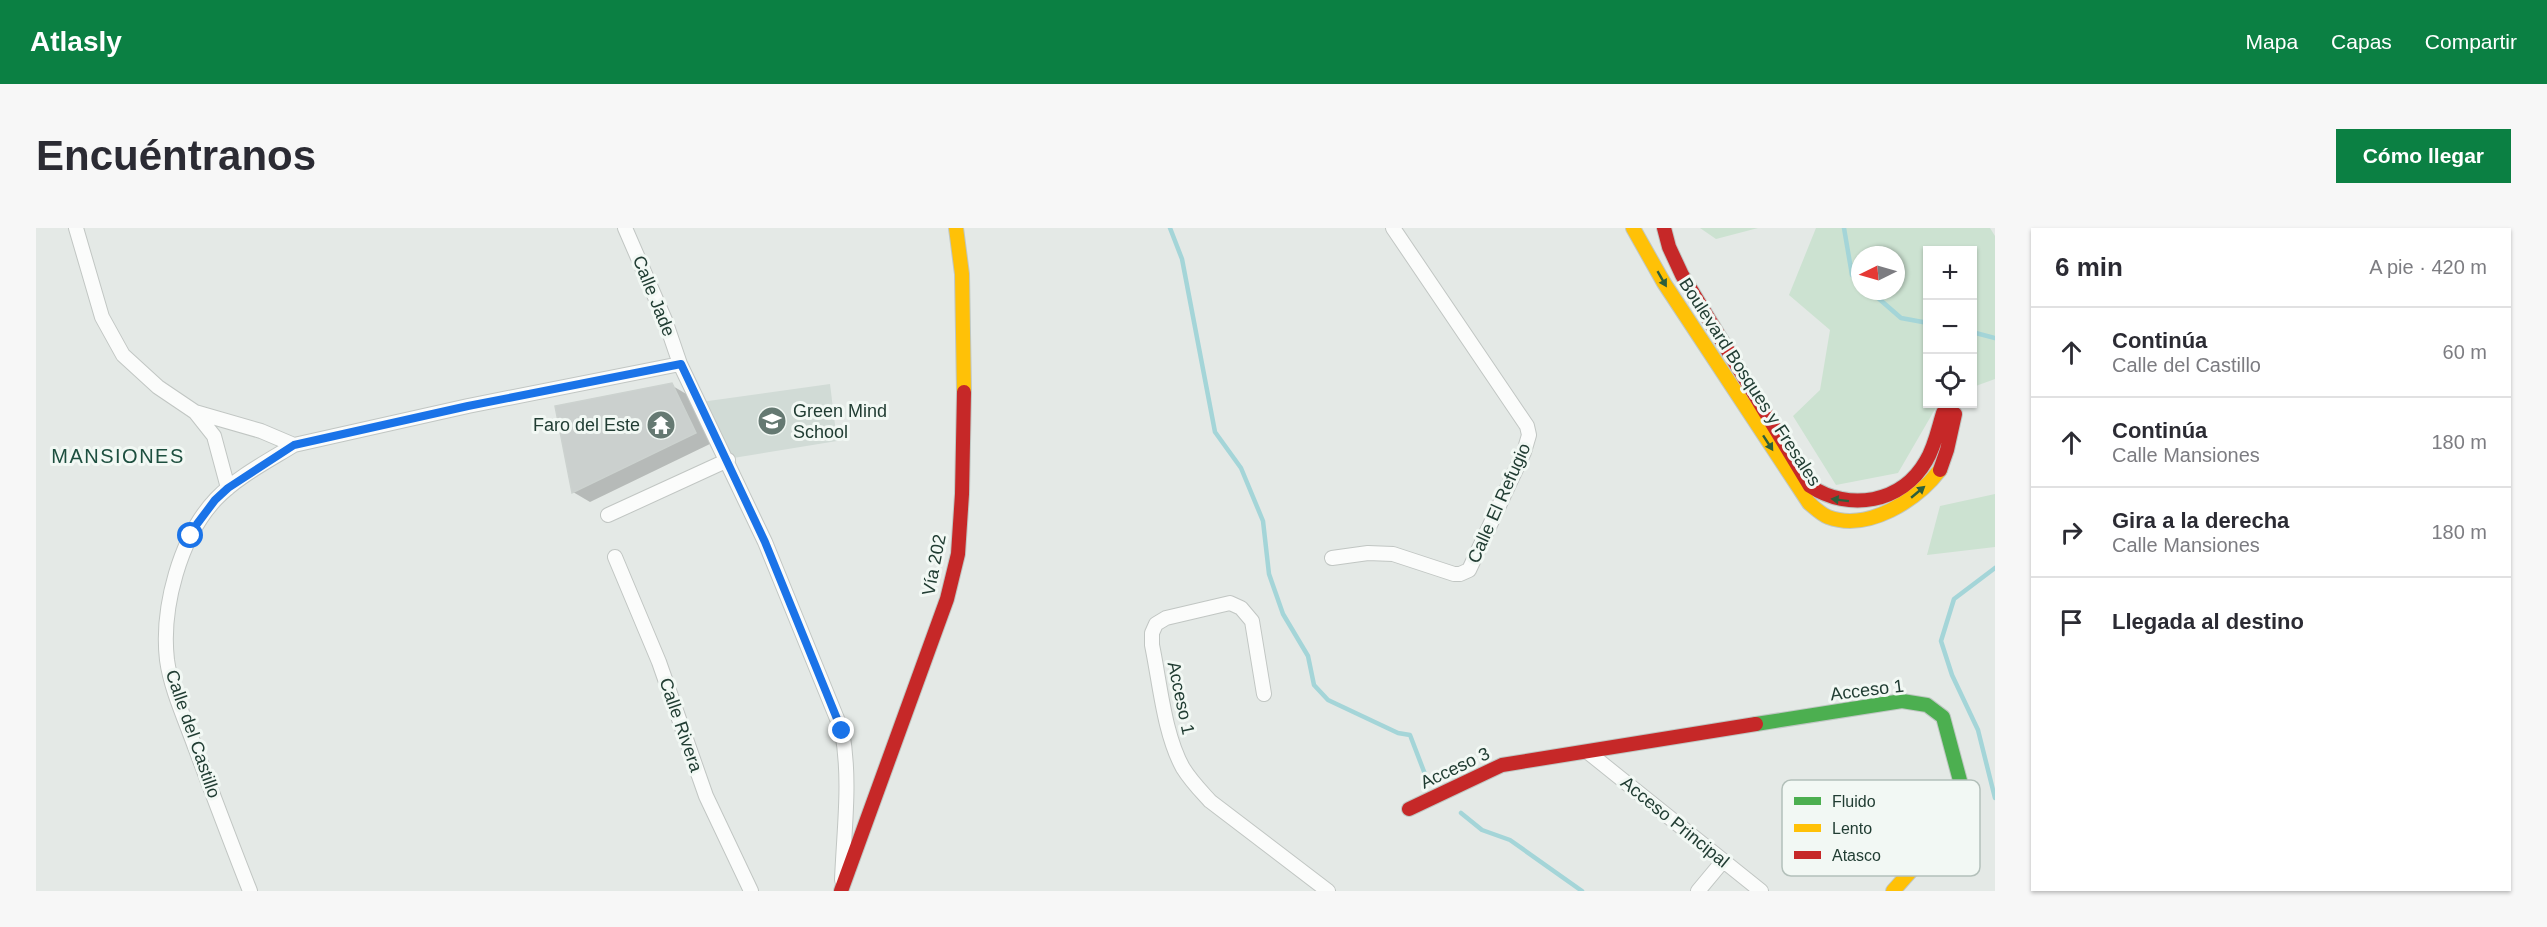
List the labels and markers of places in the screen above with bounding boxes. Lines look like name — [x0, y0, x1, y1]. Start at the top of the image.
place label: Green Mind School — [793, 401, 887, 442]
school or university icon: Green Mind School — [756, 405, 788, 437]
temple icon: Faro del Este — [645, 409, 677, 441]
place label: Faro del Este — [533, 415, 640, 435]

